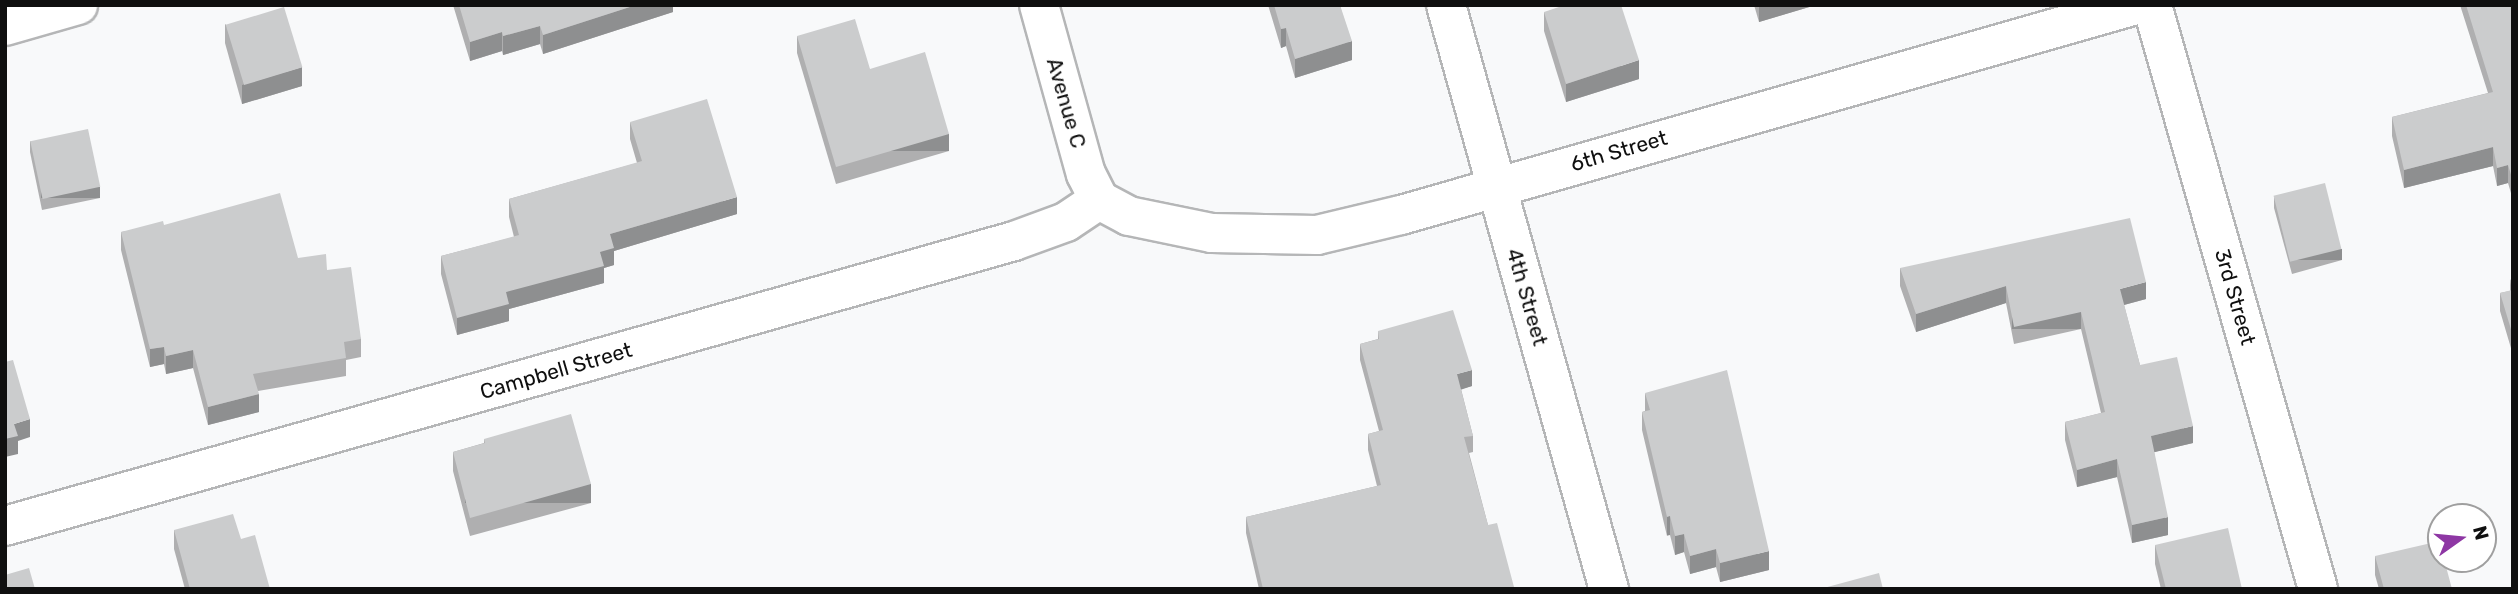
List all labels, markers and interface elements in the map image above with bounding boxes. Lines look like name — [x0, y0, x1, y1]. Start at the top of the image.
street label: Avenue C — [1041, 55, 1091, 151]
street label: 6th Street — [1568, 125, 1670, 177]
street label: 4th Street — [1501, 246, 1553, 348]
street label: 3rd Street — [2209, 246, 2261, 348]
street label: Campbell Street — [477, 337, 635, 405]
north arrow — [2427, 503, 2497, 573]
text: N — [2468, 523, 2494, 543]

